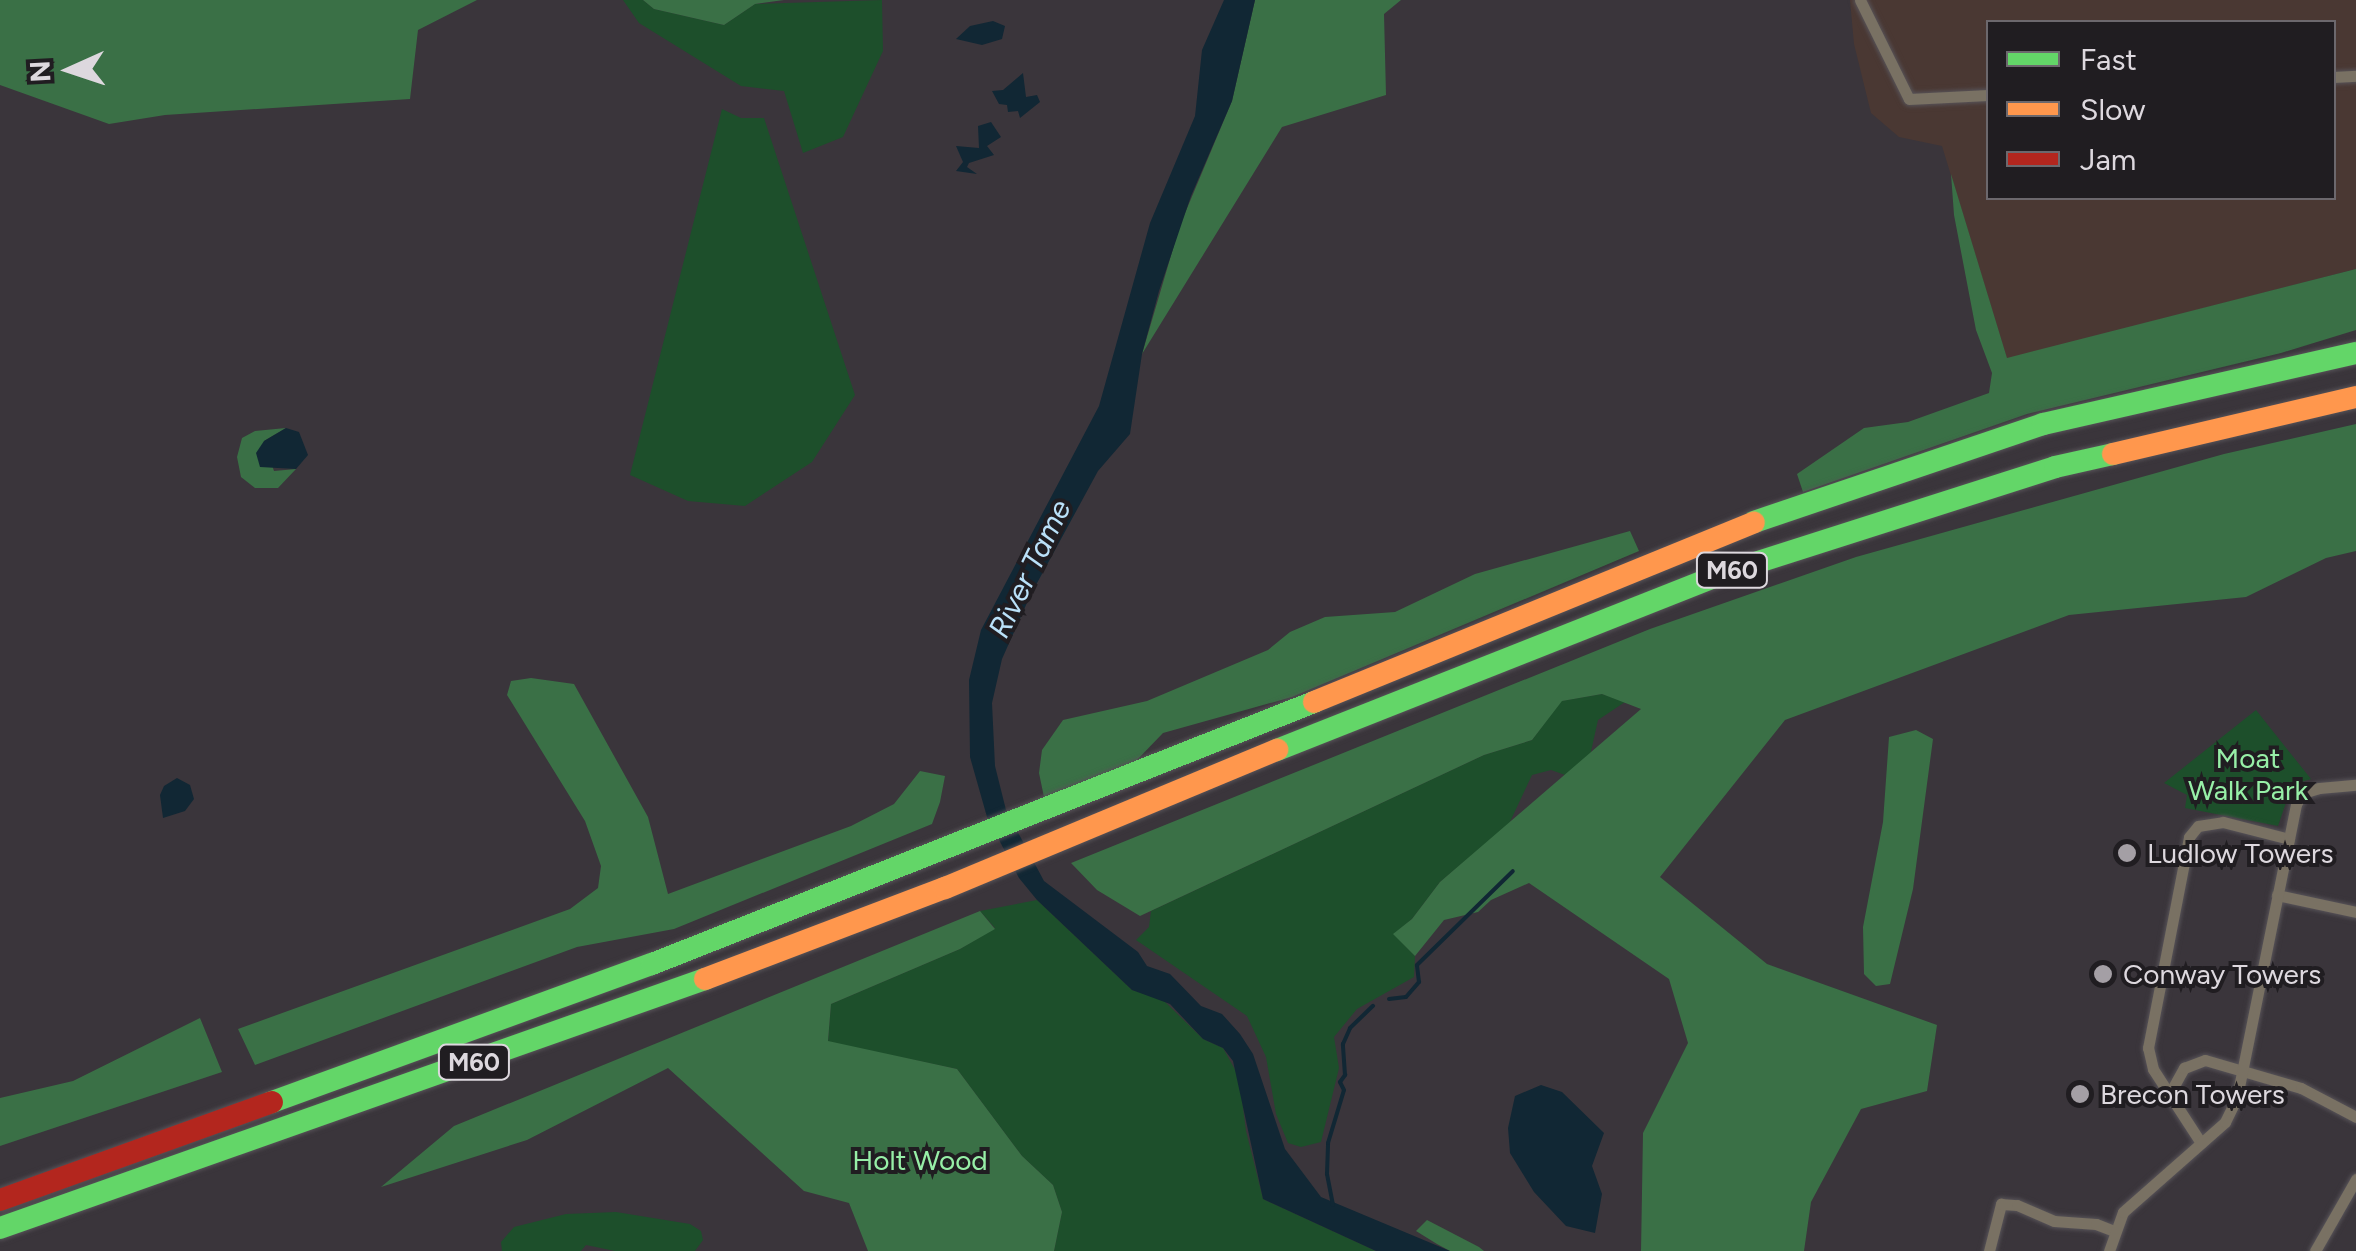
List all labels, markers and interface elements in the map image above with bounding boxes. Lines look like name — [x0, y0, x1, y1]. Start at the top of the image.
north arrow — [20, 20, 120, 120]
legend — [1986, 20, 2336, 200]
text: Fast — [2080, 41, 2137, 78]
text: N — [22, 60, 58, 83]
text: Slow — [2080, 91, 2146, 128]
text: Jam — [2080, 141, 2136, 178]
water label: River Tame — [981, 494, 1079, 644]
road number: M60 — [1694, 550, 1770, 590]
park label: Moat Walk Park — [2188, 741, 2308, 807]
place label: Ludlow Towers — [2147, 836, 2334, 870]
marker: Ludlow Towers — [2116, 842, 2138, 864]
place label: Conway Towers — [2123, 957, 2321, 991]
marker: Conway Towers — [2092, 963, 2114, 985]
road number: M60 — [436, 1042, 512, 1082]
place label: Brecon Towers — [2100, 1077, 2285, 1111]
marker: Brecon Towers — [2069, 1083, 2091, 1105]
park label: Holt Wood — [852, 1143, 988, 1177]

